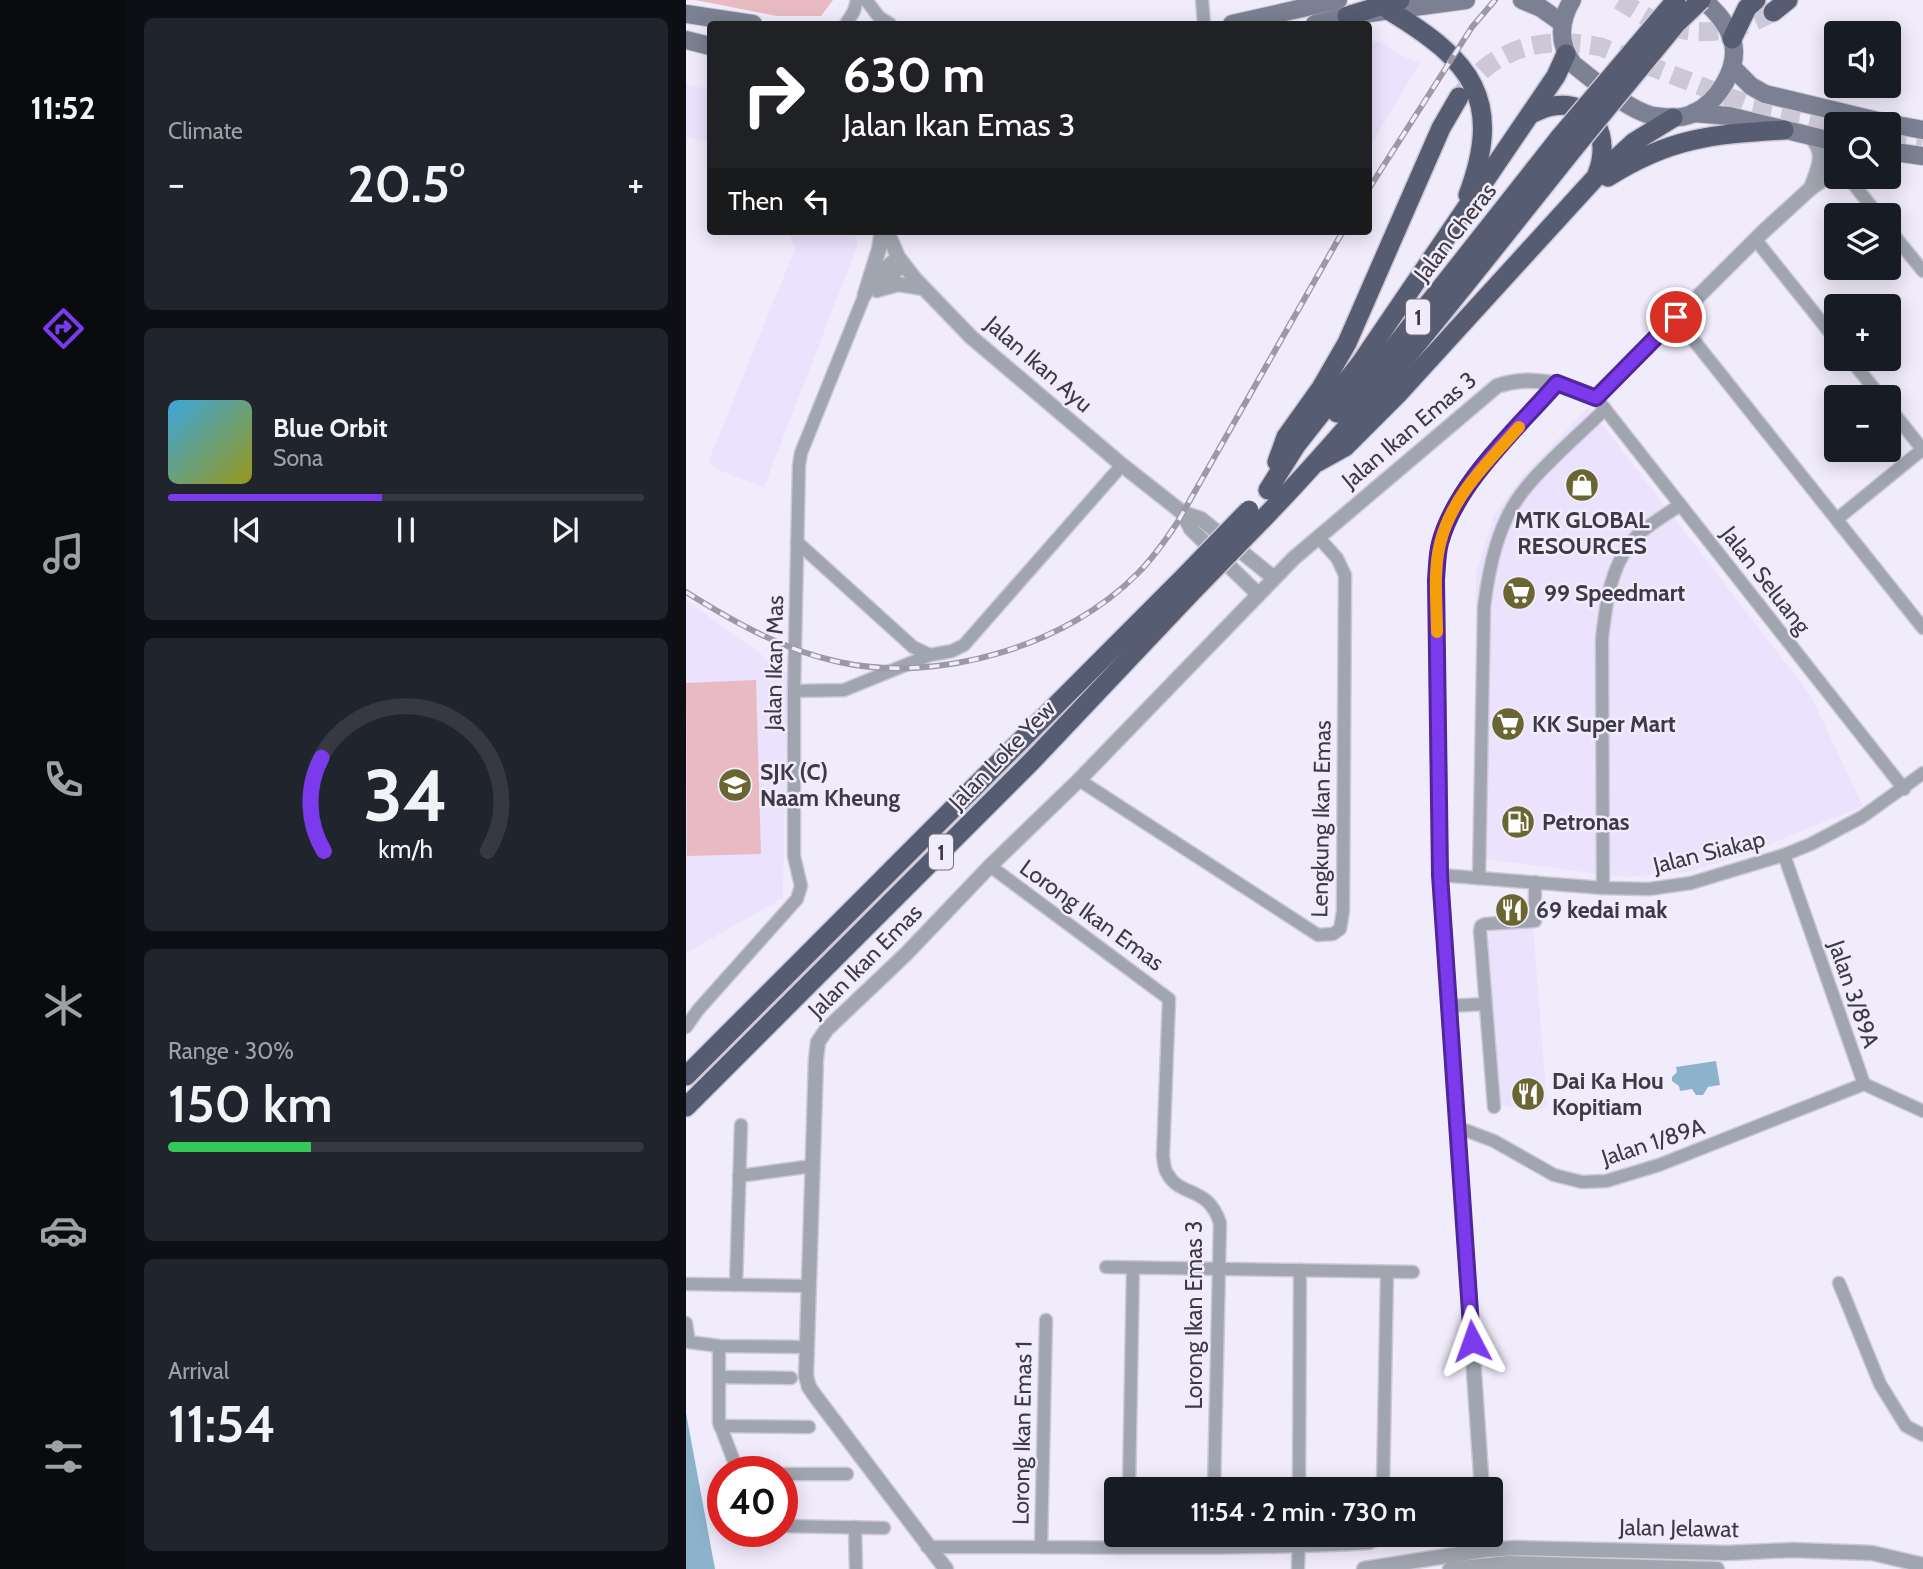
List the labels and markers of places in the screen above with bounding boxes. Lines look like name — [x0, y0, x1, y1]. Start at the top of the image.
pin — [1646, 287, 1706, 347]
shop icon: MTK GLOBAL RESOURCES — [1563, 466, 1601, 504]
place label: MTK GLOBAL RESOURCES — [1514, 506, 1650, 560]
supermarket icon: 99 Speedmart — [1500, 574, 1538, 612]
place label: 99 Speedmart — [1544, 579, 1685, 607]
supermarket icon: KK Super Mart — [1489, 705, 1527, 743]
place label: KK Super Mart — [1532, 710, 1676, 738]
place label: SJK (C) Naam Kheung — [760, 758, 900, 812]
school or university icon: SJK (C) Naam Kheung — [716, 766, 754, 804]
fuel station icon: Petronas — [1499, 803, 1537, 841]
place label: Petronas — [1542, 808, 1630, 836]
restaurant icon: 69 kedai mak — [1493, 891, 1531, 929]
place label: 69 kedai mak — [1536, 896, 1668, 924]
place label: Dai Ka Hou Kopitiam — [1552, 1067, 1664, 1121]
restaurant icon: Dai Ka Hou Kopitiam — [1509, 1075, 1547, 1113]

